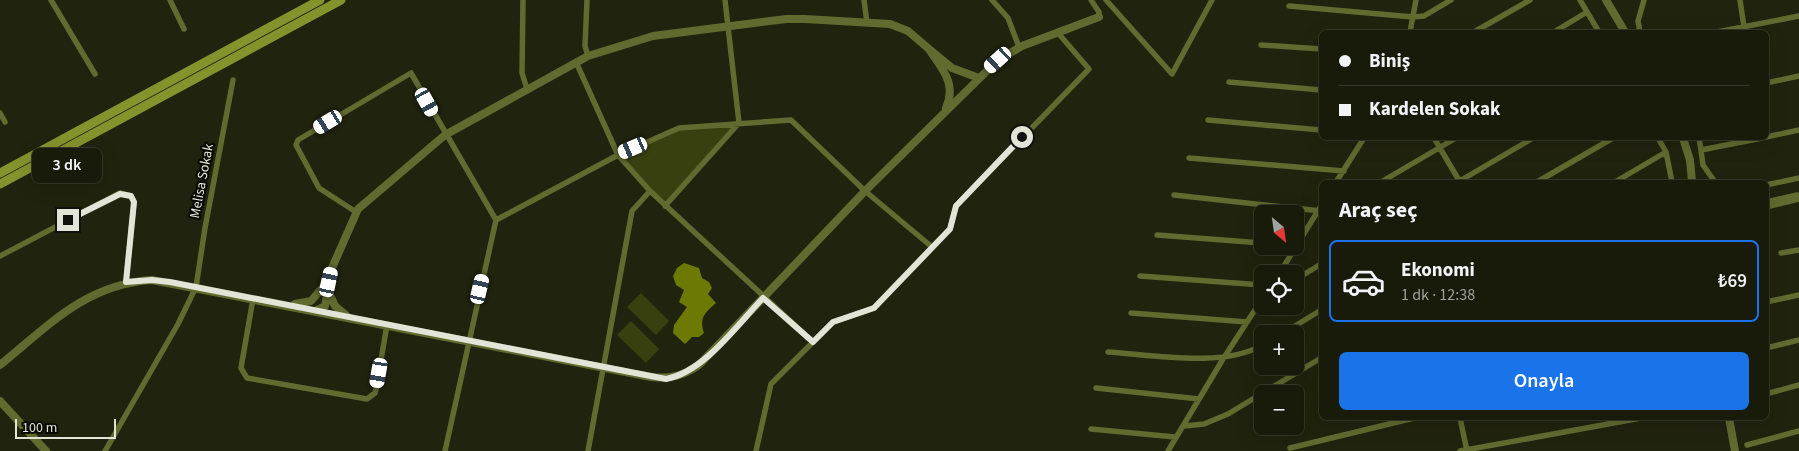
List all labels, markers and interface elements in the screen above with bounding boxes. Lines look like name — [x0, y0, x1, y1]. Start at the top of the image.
car — [981, 44, 1014, 76]
text: Biniş — [1369, 48, 1410, 75]
car — [413, 85, 440, 119]
text: Kardelen Sokak — [1369, 96, 1500, 123]
car — [311, 108, 344, 136]
route start — [1011, 126, 1033, 148]
car — [616, 135, 649, 161]
street label: Melisa Sokak — [185, 142, 219, 220]
callout: 3 dk — [33, 148, 103, 182]
text: 3 dk — [53, 154, 81, 176]
text: Araç seç — [1339, 194, 1417, 226]
north arrow — [1254, 205, 1304, 255]
map controls — [1254, 205, 1304, 435]
route end — [57, 209, 79, 231]
text: Ekonomi — [1401, 257, 1475, 284]
icon: car — [1341, 259, 1386, 304]
button: locate — [1254, 265, 1304, 315]
car — [318, 266, 339, 298]
text: ₺69 — [1718, 268, 1747, 295]
car — [469, 273, 490, 305]
text: 1 dk · 12:38 — [1401, 284, 1475, 306]
button: + — [1254, 325, 1304, 375]
button: Onayla — [1339, 352, 1749, 410]
car — [369, 357, 388, 389]
button: − — [1254, 385, 1304, 435]
scale bar — [15, 416, 116, 439]
text: 100 m — [22, 418, 57, 438]

